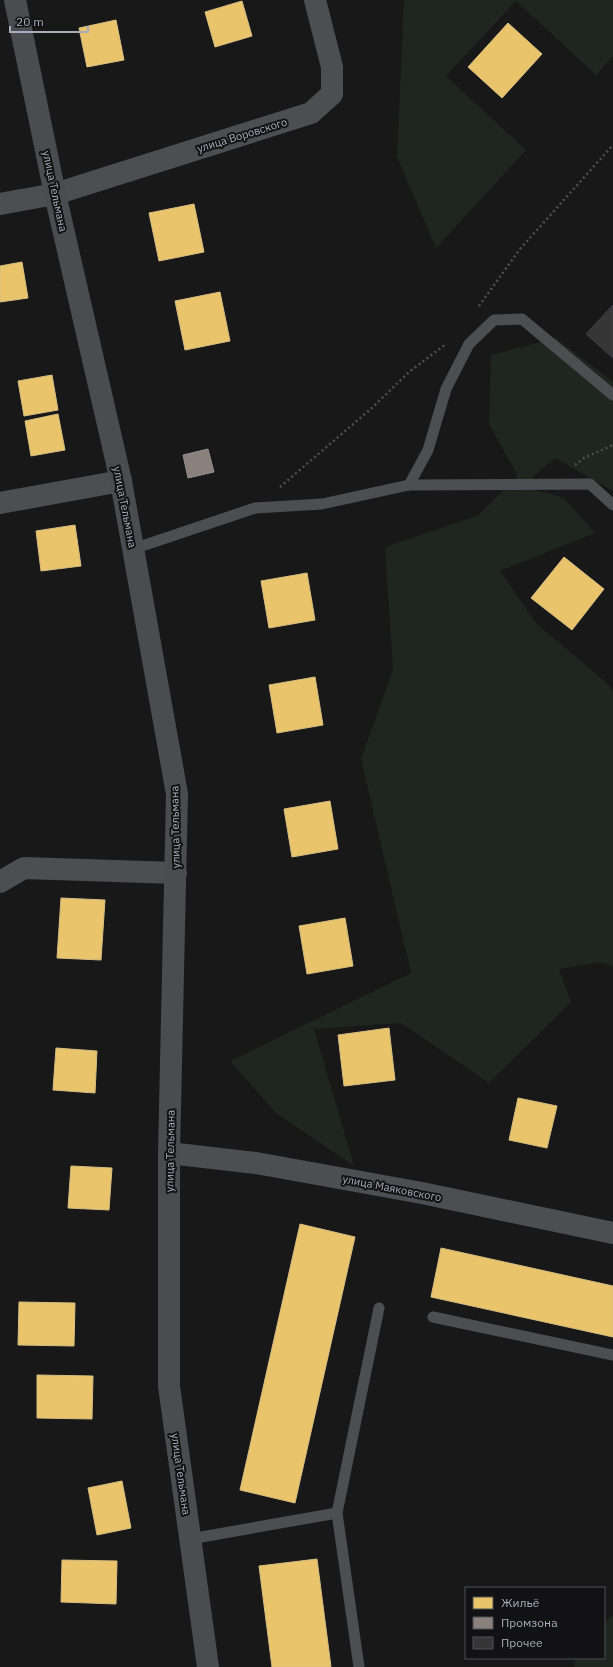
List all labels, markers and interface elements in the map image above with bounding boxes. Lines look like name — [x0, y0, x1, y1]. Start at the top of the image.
scale bar — [10, 8, 88, 34]
text: 20 m — [16, 14, 44, 29]
street label: улица Воровского — [195, 115, 289, 155]
street label: улица Тельмана — [40, 149, 70, 233]
street label: улица Тельмана — [110, 465, 140, 549]
street label: улица Тельмана — [167, 786, 183, 868]
street label: улица Тельмана — [162, 1110, 178, 1192]
street label: улица Маяковского — [341, 1172, 443, 1204]
street label: улица Тельмана — [168, 1432, 194, 1516]
legend — [465, 1587, 605, 1659]
text: Жильё — [501, 1595, 540, 1610]
text: Промзона — [501, 1615, 558, 1630]
text: Прочее — [501, 1635, 543, 1650]

